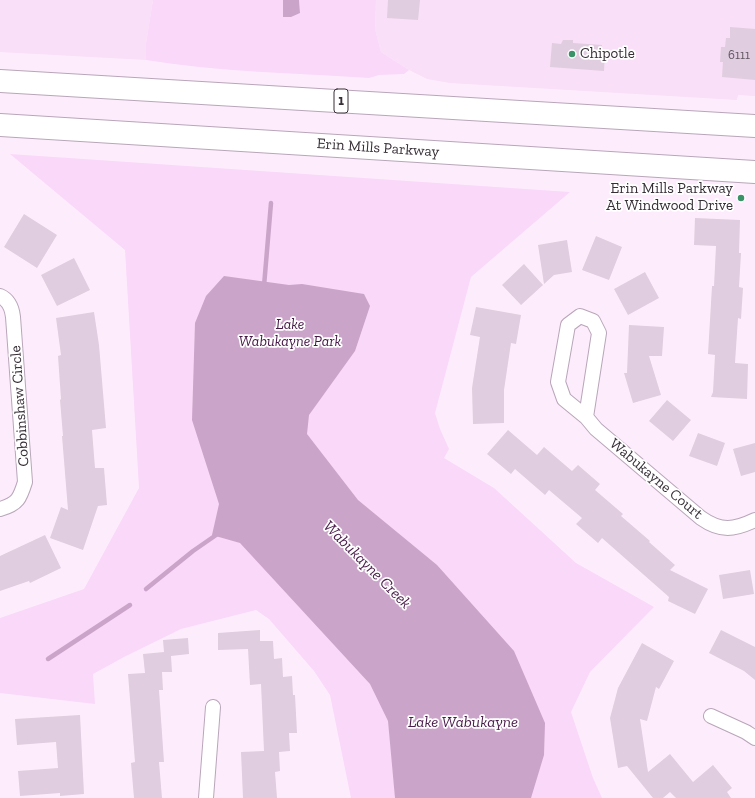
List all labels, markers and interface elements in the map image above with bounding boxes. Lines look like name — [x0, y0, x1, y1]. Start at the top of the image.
place label: Chipotle — [580, 45, 635, 63]
house number: 6111 — [728, 47, 750, 63]
marker: Chipotle — [567, 49, 577, 59]
road number: 1 — [334, 89, 348, 113]
street label: Erin Mills Parkway — [316, 135, 440, 161]
place label: Erin Mills Parkway At Windwood Drive — [606, 180, 733, 215]
marker: Erin Mills Parkway At Windwood Drive — [736, 193, 746, 203]
park label: Lake Wabukayne Park — [239, 316, 341, 351]
street label: Cobbinshaw Circle — [7, 345, 33, 467]
street label: Wabukayne Court — [606, 435, 706, 523]
water label: Wabukayne Creek — [319, 517, 415, 613]
water label: Lake Wabukayne — [408, 712, 518, 732]

